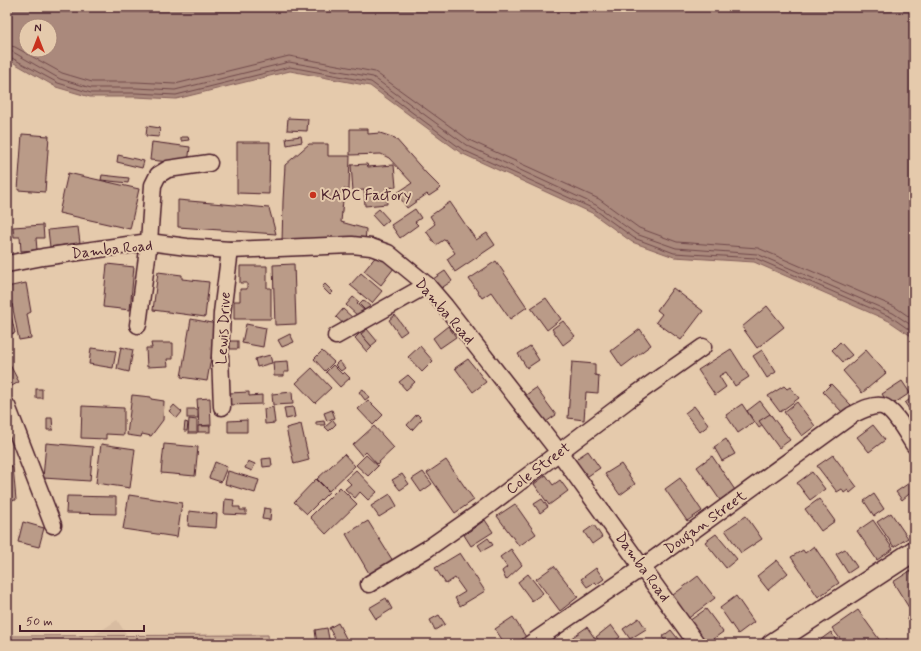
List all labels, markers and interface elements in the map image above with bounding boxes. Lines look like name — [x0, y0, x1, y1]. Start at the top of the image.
north arrow — [18, 18, 58, 58]
text: N — [34, 22, 42, 36]
place label: KADC Factory — [321, 186, 412, 206]
marker: KADC Factory — [308, 190, 318, 200]
street label: Damba Road — [70, 236, 154, 264]
street label: Damba Road — [410, 274, 479, 349]
street label: Lewis Drive — [212, 291, 236, 365]
street label: Cole Street — [502, 438, 575, 500]
street label: Dougan Street — [661, 486, 751, 560]
street label: Damba Road — [610, 529, 674, 606]
scale bar — [20, 607, 144, 633]
text: 50 m — [26, 614, 53, 630]

